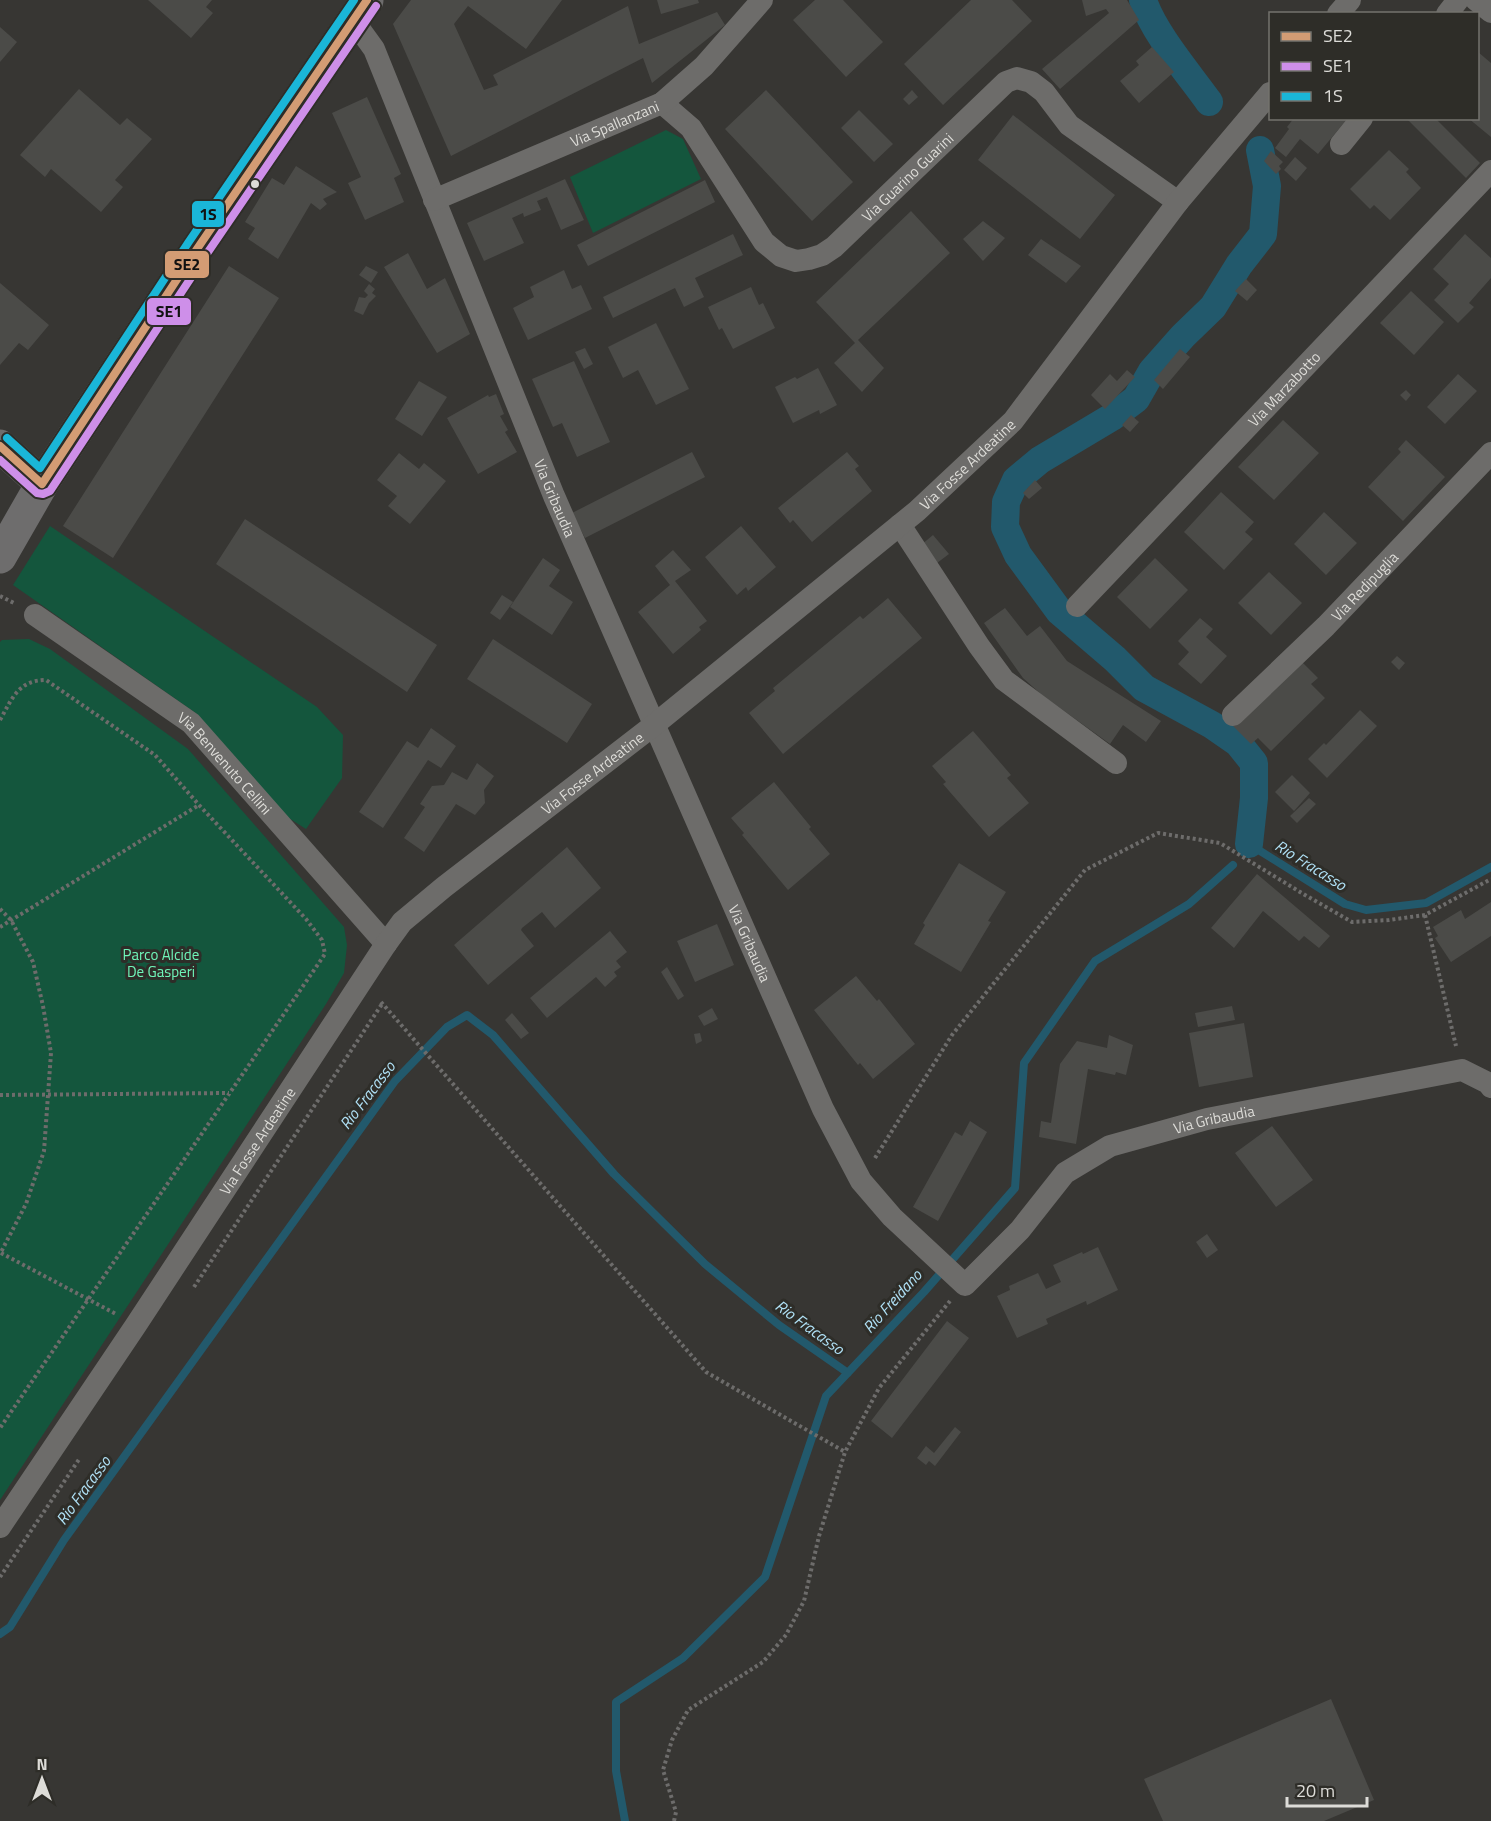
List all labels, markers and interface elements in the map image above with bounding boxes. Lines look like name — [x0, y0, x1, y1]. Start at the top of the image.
legend — [1269, 12, 1479, 120]
text: SE2 — [1323, 22, 1353, 49]
text: SE1 — [1323, 52, 1353, 79]
text: 1S — [1323, 82, 1343, 109]
street label: Via Spallanzani — [566, 94, 662, 152]
street label: Via Guarino Guarini — [856, 127, 958, 227]
unlabelled marker — [249, 178, 261, 190]
line badge: 1S — [191, 200, 225, 228]
text: 1S — [199, 202, 217, 226]
line badge: SE2 — [164, 250, 210, 279]
text: SE2 — [174, 252, 200, 276]
line badge: SE1 — [146, 297, 192, 326]
text: SE1 — [156, 299, 182, 323]
street label: Via Marzabotto — [1242, 346, 1326, 432]
street label: Via Fosse Ardeatine — [914, 413, 1020, 515]
street label: Via Gribaudia — [529, 455, 582, 541]
street label: Via Redipuglia — [1325, 546, 1403, 626]
street label: Via Benvenuto Cellini — [173, 706, 278, 819]
street label: Via Fosse Ardeatine — [536, 726, 648, 820]
water label: Rio Fracasso — [1271, 834, 1352, 897]
street label: Via Gribaudia — [723, 901, 778, 986]
park label: Parco Alcide De Gasperi — [123, 943, 199, 983]
water label: Rio Fracasso — [333, 1055, 401, 1134]
street label: Via Fosse Ardeatine — [213, 1082, 301, 1199]
street label: Via Gribaudia — [1170, 1099, 1257, 1139]
water label: Rio Freidano — [857, 1263, 928, 1338]
water label: Rio Fracasso — [771, 1294, 850, 1361]
water label: Rio Fracasso — [50, 1450, 117, 1529]
north arrow — [12, 1749, 72, 1809]
text: N — [36, 1752, 48, 1776]
scale bar — [1287, 1770, 1366, 1808]
text: 20 m — [1296, 1777, 1335, 1804]

